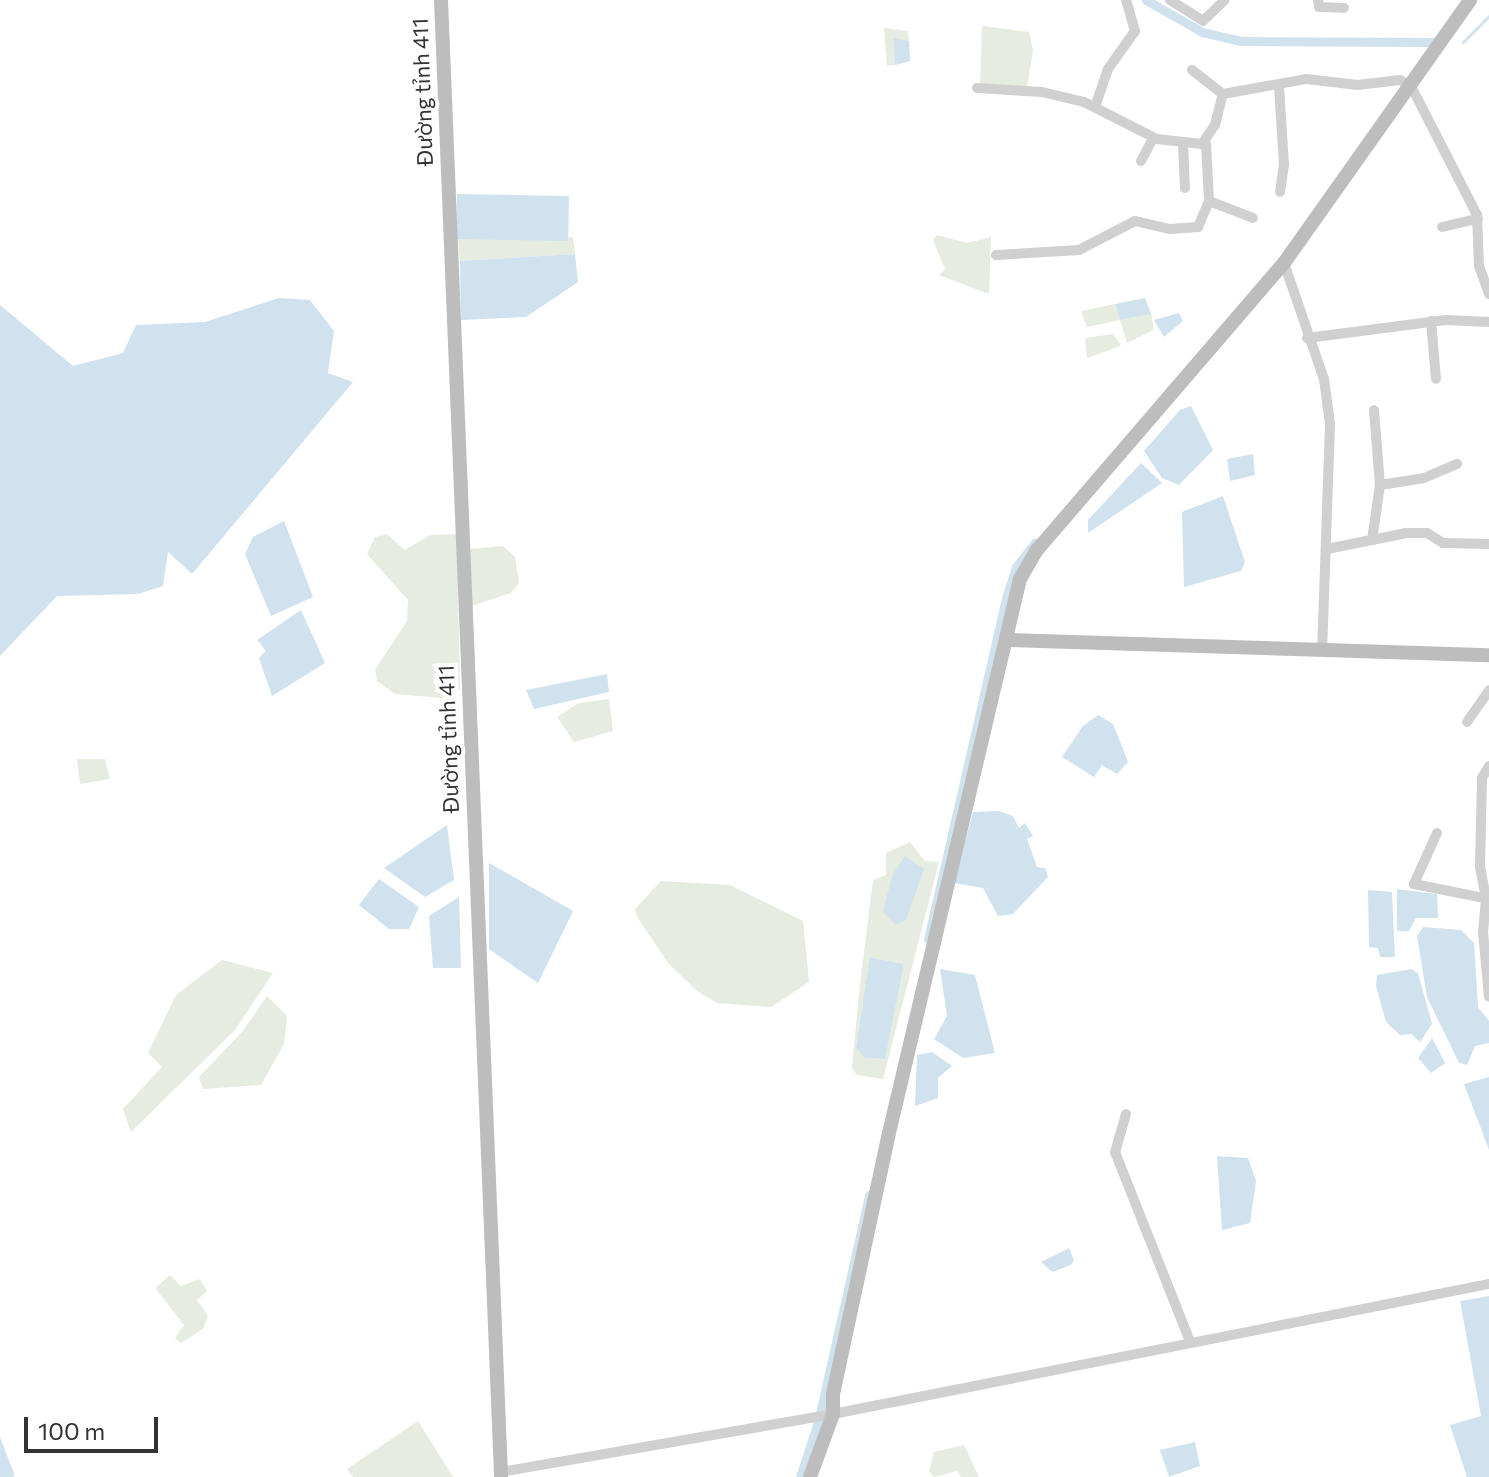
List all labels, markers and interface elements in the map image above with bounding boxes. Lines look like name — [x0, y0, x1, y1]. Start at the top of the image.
street label: Đường tỉnh 411 — [406, 17, 438, 167]
street label: Đường tỉnh 411 — [432, 664, 464, 814]
scale bar — [28, 1401, 162, 1451]
text: 100 m — [38, 1416, 105, 1445]

